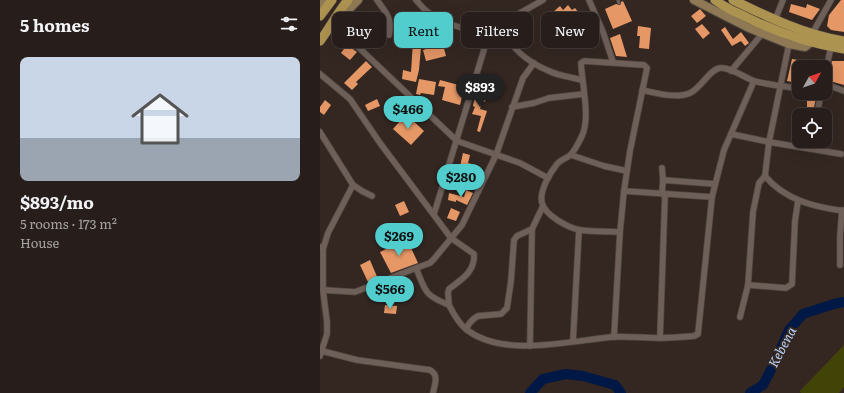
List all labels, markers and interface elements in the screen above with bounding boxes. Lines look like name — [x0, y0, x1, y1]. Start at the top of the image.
text: 5 homes — [20, 12, 90, 37]
chip: Buy — [332, 12, 386, 48]
chip: Rent — [394, 12, 453, 48]
chip: Filters — [461, 12, 533, 48]
chip: New — [541, 12, 599, 48]
icon: filters — [278, 13, 300, 35]
north arrow — [792, 60, 832, 100]
map controls — [792, 60, 832, 148]
pin: $893 — [456, 74, 504, 108]
text: $893 — [465, 77, 495, 96]
icon: home — [124, 83, 196, 155]
pin: $466 — [384, 96, 432, 130]
text: $466 — [393, 99, 423, 118]
button: locate — [792, 108, 832, 148]
pin: $280 — [437, 164, 485, 198]
text: $280 — [446, 167, 476, 186]
text: $893/mo — [20, 189, 94, 214]
text: 5 rooms · 173 m² — [20, 214, 117, 233]
pin: $269 — [375, 223, 423, 257]
text: $269 — [384, 226, 414, 245]
text: House — [20, 233, 59, 252]
pin: $566 — [366, 276, 414, 310]
text: $566 — [375, 279, 405, 298]
water label: Kebena — [763, 323, 800, 370]

